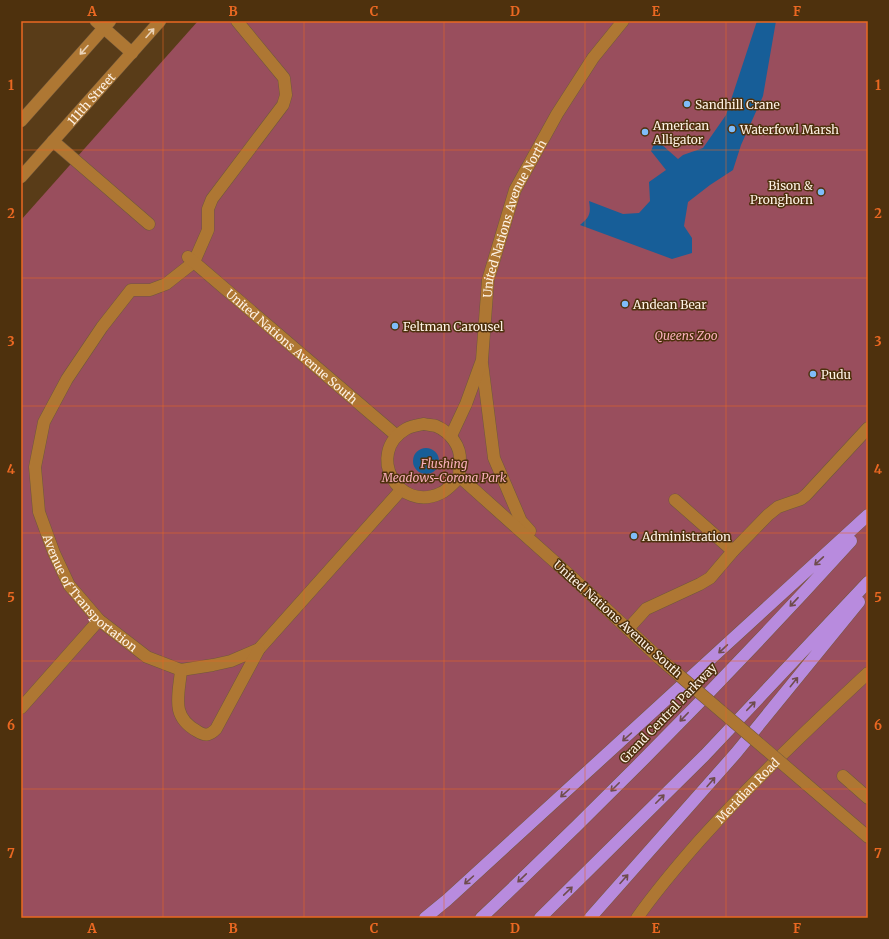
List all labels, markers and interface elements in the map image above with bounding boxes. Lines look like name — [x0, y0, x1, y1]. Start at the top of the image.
text: A — [86, 3, 97, 20]
text: B — [228, 3, 238, 20]
text: C — [370, 3, 379, 20]
text: D — [510, 3, 520, 20]
text: E — [652, 3, 661, 20]
text: F — [793, 3, 801, 20]
one-way arrow — [145, 28, 154, 38]
one-way arrow — [79, 45, 89, 55]
street label: 111th Street — [64, 69, 118, 128]
text: 1 — [8, 77, 14, 94]
text: 1 — [875, 77, 881, 94]
place label: Sandhill Crane — [695, 97, 780, 112]
marker: Sandhill Crane — [682, 99, 692, 109]
place label: American Alligator — [652, 118, 709, 147]
place label: Waterfowl Marsh — [739, 122, 839, 137]
marker: Waterfowl Marsh — [727, 124, 737, 134]
marker: American Alligator — [640, 127, 650, 137]
street label: United Nations Avenue North — [479, 137, 549, 298]
place label: Bison & Pronghorn — [750, 178, 813, 207]
marker: Bison & Pronghorn — [816, 187, 826, 197]
text: 2 — [7, 205, 15, 222]
text: 2 — [874, 205, 882, 222]
street label: United Nations Avenue South — [223, 286, 361, 407]
place label: Andean Bear — [632, 297, 707, 312]
marker: Andean Bear — [620, 299, 630, 309]
place label: Feltman Carousel — [403, 319, 504, 334]
marker: Feltman Carousel — [390, 321, 400, 331]
park label: Queens Zoo — [654, 328, 718, 343]
text: 3 — [7, 333, 15, 350]
text: 3 — [874, 333, 882, 350]
place label: Pudu — [821, 367, 851, 382]
marker: Pudu — [808, 369, 818, 379]
park label: Flushing Meadows-Corona Park — [381, 456, 507, 485]
text: 4 — [7, 461, 16, 478]
text: 4 — [874, 461, 883, 478]
place label: Administration — [641, 529, 731, 544]
street label: Avenue of Transportation — [40, 531, 141, 654]
marker: Administration — [629, 531, 639, 541]
one-way arrow — [814, 556, 824, 565]
street label: United Nations Avenue South — [550, 557, 686, 681]
text: 5 — [7, 589, 15, 606]
text: 5 — [874, 589, 882, 606]
one-way arrow — [790, 597, 799, 607]
one-way arrow — [718, 644, 728, 653]
street label: Grand Central Parkway — [616, 660, 720, 766]
one-way arrow — [789, 677, 798, 687]
one-way arrow — [746, 701, 756, 711]
one-way arrow — [679, 712, 689, 722]
text: 6 — [7, 717, 15, 734]
text: 6 — [874, 717, 882, 734]
one-way arrow — [622, 732, 632, 741]
street label: Meridian Road — [712, 754, 782, 826]
one-way arrow — [706, 777, 715, 787]
one-way arrow — [610, 782, 620, 792]
one-way arrow — [560, 788, 571, 797]
one-way arrow — [655, 794, 665, 804]
text: 7 — [7, 845, 15, 862]
text: 7 — [874, 845, 882, 862]
one-way arrow — [517, 873, 527, 883]
one-way arrow — [620, 874, 629, 884]
one-way arrow — [464, 875, 474, 885]
one-way arrow — [563, 886, 573, 896]
text: A — [86, 920, 97, 937]
text: B — [228, 920, 238, 937]
text: C — [370, 920, 379, 937]
text: D — [510, 920, 520, 937]
text: E — [652, 920, 661, 937]
text: F — [793, 920, 801, 937]

